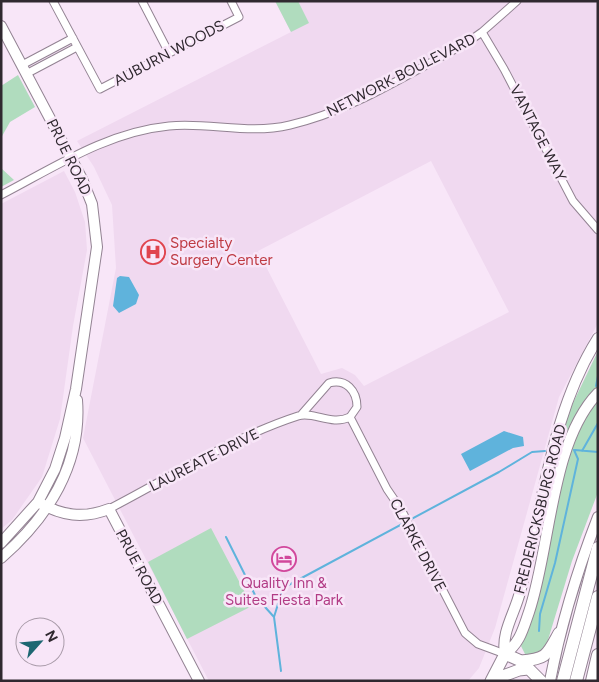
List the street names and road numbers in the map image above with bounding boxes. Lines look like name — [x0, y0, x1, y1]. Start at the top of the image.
street label: AUBURN WOODS — [111, 16, 227, 90]
street label: NETWORK BOULEVARD — [324, 30, 478, 120]
street label: VANTAGE WAY — [506, 82, 570, 184]
street label: PRUE ROAD — [43, 116, 95, 198]
street label: FREDERICKSBURG ROAD — [510, 422, 570, 596]
street label: LAUREATE DRIVE — [146, 425, 262, 495]
street label: CLARKE DRIVE — [386, 495, 450, 595]
street label: PRUE ROAD — [112, 526, 166, 608]

